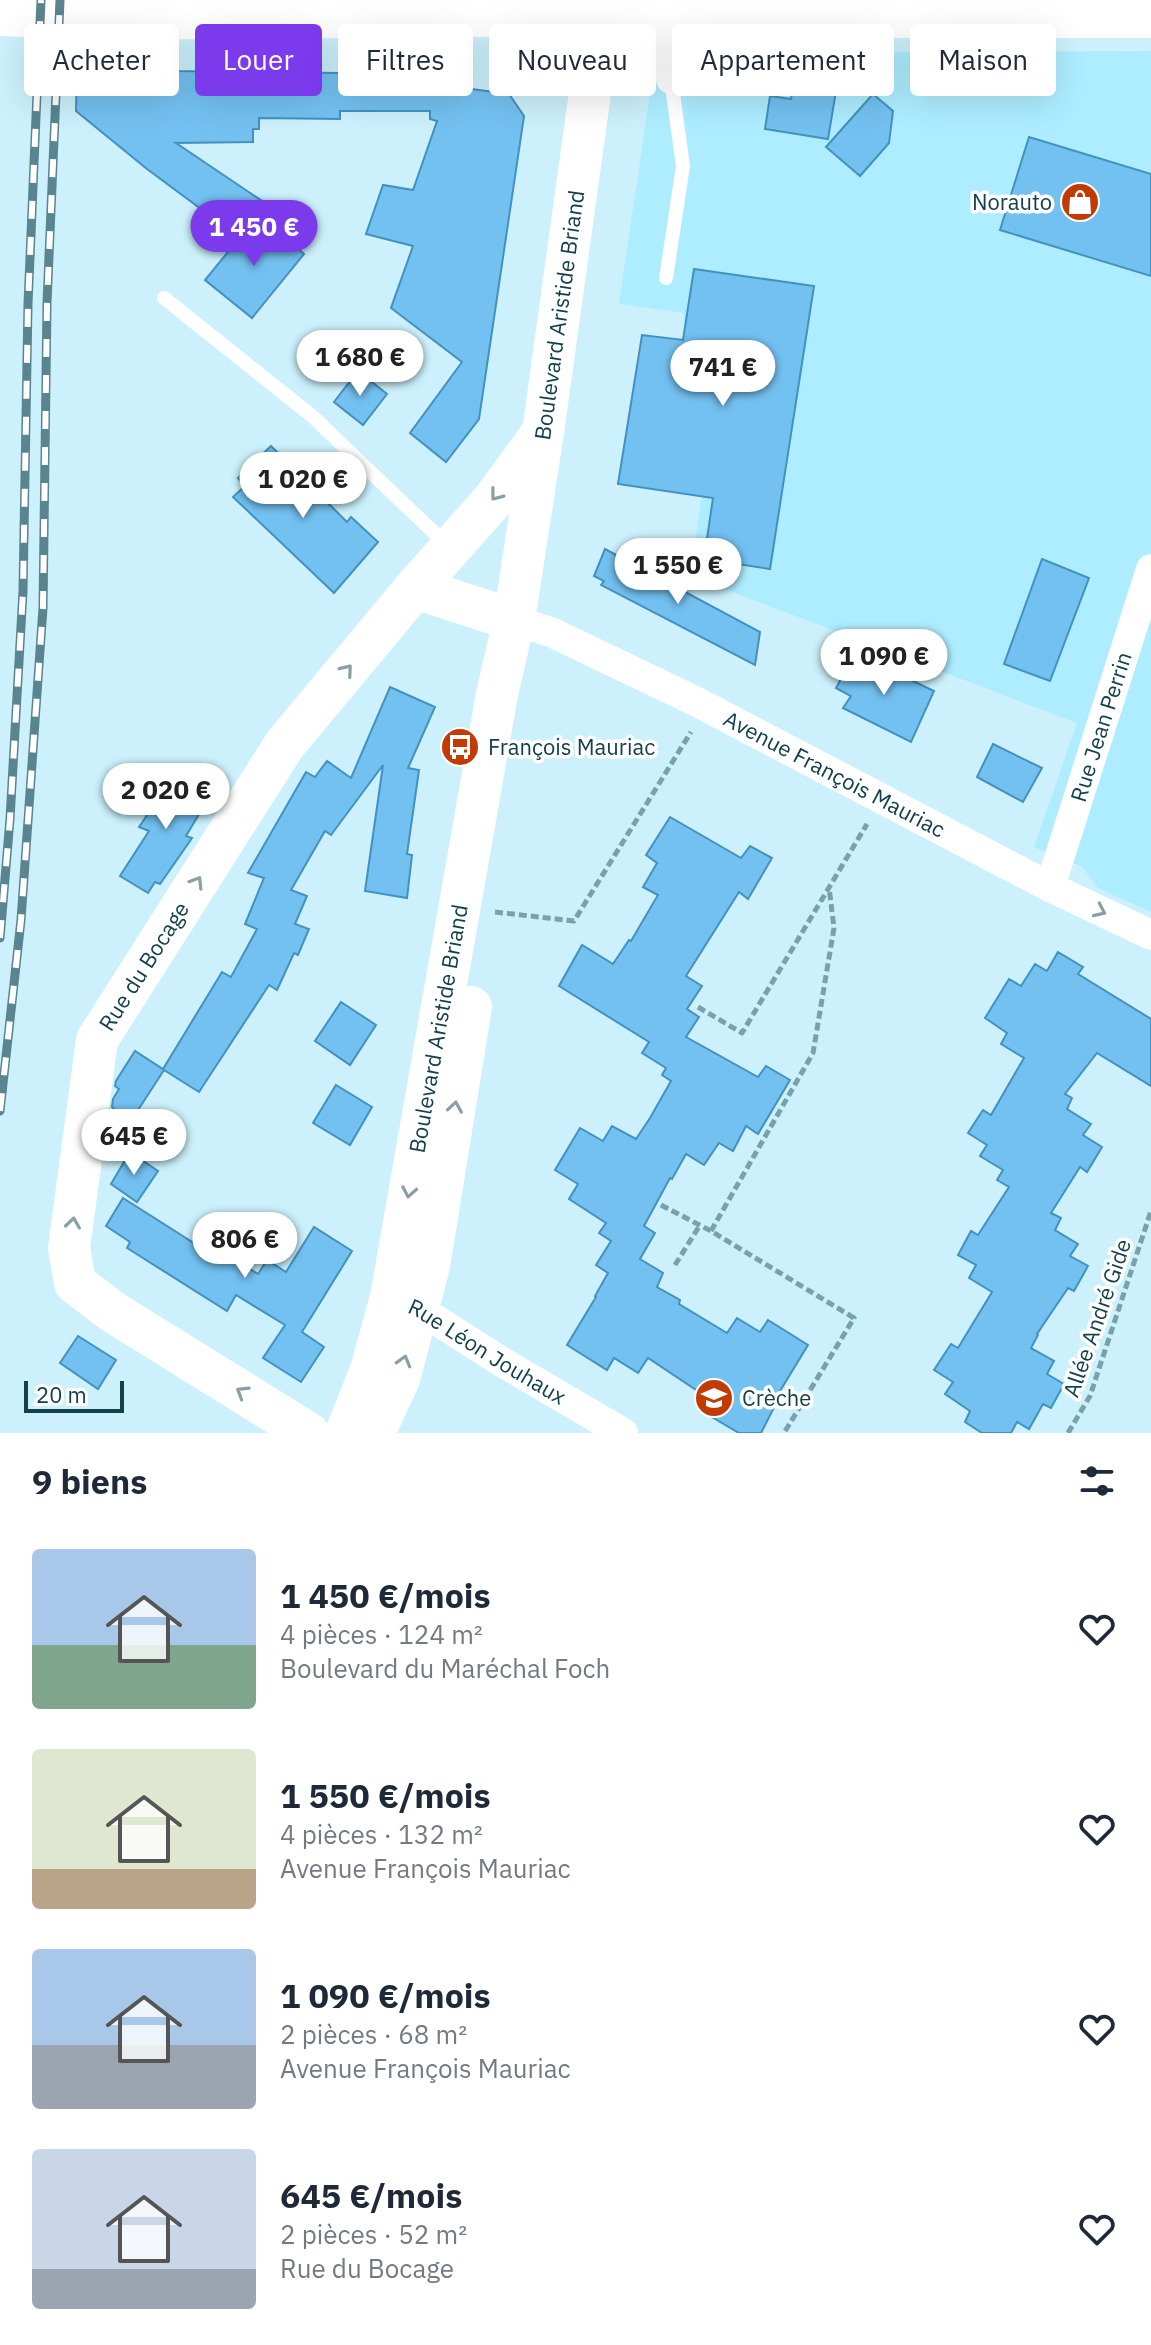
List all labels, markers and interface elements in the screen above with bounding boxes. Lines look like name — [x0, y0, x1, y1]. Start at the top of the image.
chip: Acheter — [24, 24, 179, 96]
chip: Louer — [195, 24, 322, 96]
chip: Filtres — [338, 24, 473, 96]
chip: Nouveau — [489, 24, 656, 96]
chip: Appartement — [672, 24, 894, 96]
chip: Maison — [910, 24, 1056, 96]
shop icon: Norauto — [1059, 181, 1101, 223]
place label: Norauto — [972, 187, 1052, 216]
street label: Boulevard Aristide Briand — [527, 188, 590, 442]
pin: 1 450 € — [180, 200, 328, 268]
text: 1 450 € — [209, 209, 299, 243]
pin: 1 680 € — [286, 330, 434, 398]
text: 1 680 € — [315, 339, 405, 373]
pin: 741 € — [667, 340, 779, 408]
text: 741 € — [688, 349, 758, 383]
pin: 1 020 € — [229, 452, 377, 520]
text: 1 020 € — [258, 461, 348, 495]
one-way arrow — [492, 486, 506, 501]
pin: 1 550 € — [604, 538, 752, 606]
text: 1 550 € — [633, 547, 723, 581]
pin: 1 090 € — [810, 629, 958, 697]
text: 1 090 € — [839, 638, 929, 672]
street label: Rue Jean Perrin — [1063, 648, 1138, 805]
one-way arrow — [337, 664, 352, 679]
street label: Avenue François Mauriac — [719, 704, 950, 844]
bus stop icon: François Mauriac — [439, 726, 481, 768]
place label: François Mauriac — [488, 732, 655, 761]
pin: 2 020 € — [92, 763, 240, 831]
text: 2 020 € — [121, 772, 211, 806]
one-way arrow — [188, 876, 203, 891]
street label: Rue du Bocage — [92, 896, 195, 1036]
one-way arrow — [1092, 901, 1107, 917]
street label: Boulevard Aristide Briand — [402, 902, 474, 1155]
one-way arrow — [446, 1100, 463, 1113]
pin: 645 € — [78, 1109, 190, 1177]
text: 645 € — [99, 1118, 169, 1152]
one-way arrow — [402, 1185, 419, 1199]
pin: 806 € — [189, 1212, 301, 1280]
one-way arrow — [64, 1216, 81, 1230]
text: 806 € — [210, 1221, 280, 1255]
street label: Allée André Gide — [1056, 1235, 1137, 1401]
street label: Rue Léon Jouhaux — [404, 1291, 572, 1411]
one-way arrow — [395, 1355, 411, 1369]
scale bar — [24, 1377, 124, 1413]
school or university icon: Crèche — [693, 1377, 735, 1419]
text: 20 m — [36, 1380, 87, 1409]
place label: Crèche — [742, 1383, 811, 1412]
one-way arrow — [236, 1386, 251, 1401]
text: 9 biens — [32, 1459, 147, 1503]
icon: filters — [1075, 1459, 1119, 1503]
text: 1 450 €/mois — [280, 1573, 491, 1617]
icon: home — [96, 1581, 192, 1677]
icon: heart — [1075, 1607, 1119, 1651]
text: 4 pièces · 124 m² — [280, 1617, 483, 1651]
text: Boulevard du Maréchal Foch — [280, 1651, 610, 1685]
text: 1 550 €/mois — [280, 1773, 491, 1817]
icon: home — [96, 1781, 192, 1877]
icon: heart — [1075, 1807, 1119, 1851]
text: 4 pièces · 132 m² — [280, 1817, 483, 1851]
text: Avenue François Mauriac — [280, 1851, 571, 1885]
text: 1 090 €/mois — [280, 1973, 491, 2017]
icon: home — [96, 1981, 192, 2077]
icon: heart — [1075, 2007, 1119, 2051]
text: 2 pièces · 68 m² — [280, 2017, 467, 2051]
text: Avenue François Mauriac — [280, 2051, 571, 2085]
text: 645 €/mois — [280, 2173, 462, 2217]
icon: home — [96, 2181, 192, 2277]
icon: heart — [1075, 2207, 1119, 2251]
text: 2 pièces · 52 m² — [280, 2217, 467, 2251]
text: Rue du Bocage — [280, 2251, 454, 2285]

